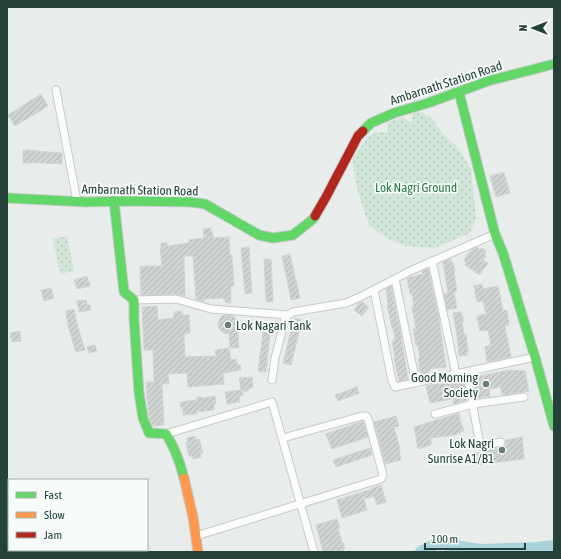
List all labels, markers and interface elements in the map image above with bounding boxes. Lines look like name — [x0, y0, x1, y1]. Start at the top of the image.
north arrow — [513, 8, 553, 48]
text: N — [517, 25, 529, 31]
street label: Ambarnath Station Road — [388, 58, 504, 108]
park label: Lok Nagri Ground — [375, 180, 457, 195]
street label: Ambarnath Station Road — [81, 181, 199, 199]
place label: Lok Nagari Tank — [236, 318, 311, 333]
marker: Lok Nagari Tank — [223, 320, 233, 330]
place label: Good Morning Society — [411, 370, 479, 400]
marker: Good Morning Society — [481, 379, 491, 389]
place label: Lok Nagri Sunrise A1/B1 — [428, 436, 494, 466]
marker: Lok Nagri Sunrise A1/B1 — [497, 445, 507, 455]
legend — [8, 479, 148, 551]
text: Fast — [44, 488, 62, 502]
text: Slow — [44, 508, 65, 522]
scale bar — [425, 525, 525, 551]
text: Jam — [44, 528, 62, 542]
text: 100 m — [431, 532, 458, 546]

